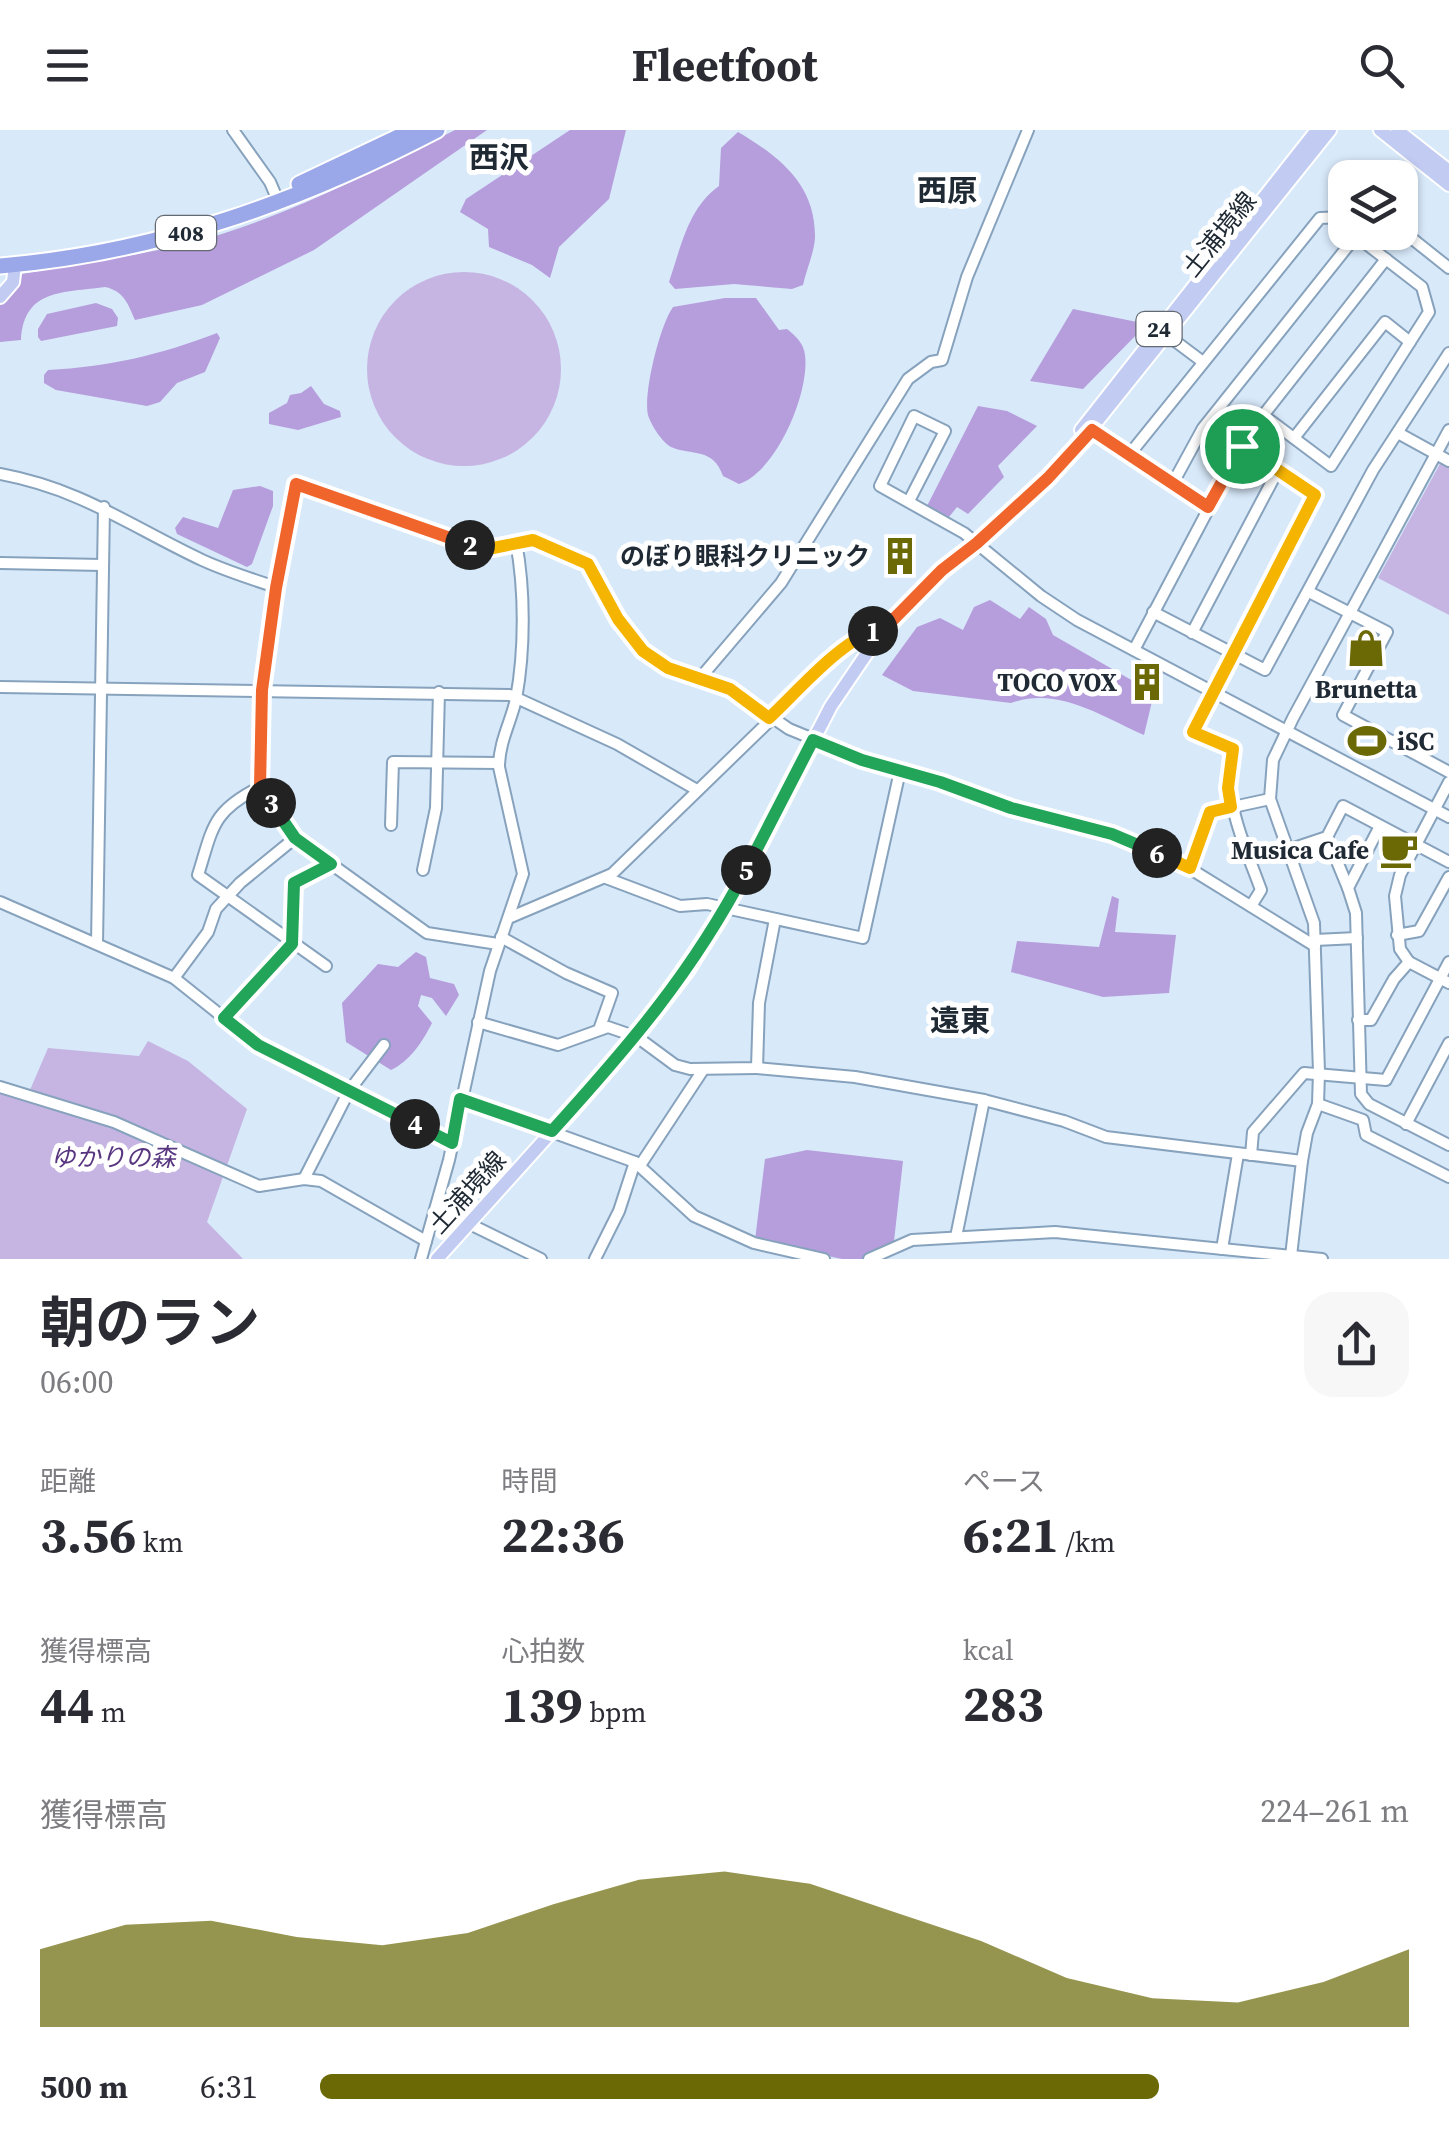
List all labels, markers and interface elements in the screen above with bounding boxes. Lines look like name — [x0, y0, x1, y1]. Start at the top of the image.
text: Fleetfoot — [631, 34, 818, 96]
icon: menu — [40, 38, 95, 93]
icon: search — [1354, 38, 1409, 93]
district label: 西沢 — [469, 137, 529, 178]
map controls — [1328, 160, 1418, 250]
button: layers — [1328, 160, 1418, 250]
district label: 西原 — [917, 170, 977, 211]
street label: 土浦境線 — [1174, 184, 1264, 284]
road number: 408 — [156, 216, 216, 250]
road number: 24 — [1136, 312, 1182, 346]
pin — [1200, 404, 1285, 489]
icon: arrive — [1215, 419, 1270, 474]
pin: 2 — [445, 520, 495, 570]
text: 2 — [462, 526, 478, 564]
building icon: のぼり眼科クリニック — [879, 535, 921, 577]
place label: のぼり眼科クリニック — [620, 539, 870, 573]
pin: 1 — [848, 606, 898, 656]
text: 1 — [865, 612, 881, 650]
shop icon: Brunetta — [1345, 627, 1387, 669]
building icon: TOCO VOX — [1126, 661, 1168, 703]
place label: TOCO VOX — [997, 665, 1118, 699]
place label: Brunetta — [1315, 672, 1418, 706]
sports icon: iSC — [1346, 720, 1388, 762]
place label: iSC — [1397, 724, 1434, 758]
pin: 3 — [246, 778, 296, 828]
text: 3 — [263, 784, 279, 822]
pin: 6 — [1132, 828, 1182, 878]
cafe icon: Musica Cafe — [1378, 829, 1420, 871]
place label: Musica Cafe — [1231, 833, 1369, 867]
text: 6 — [1149, 834, 1165, 872]
pin: 5 — [721, 845, 771, 895]
text: 5 — [738, 851, 754, 889]
district label: 遠東 — [930, 1000, 990, 1041]
pin: 4 — [390, 1099, 440, 1149]
text: 4 — [407, 1105, 423, 1143]
park label: ゆかりの森 — [50, 1140, 177, 1174]
street label: 土浦境線 — [421, 1143, 513, 1241]
text: 朝のラン — [40, 1285, 260, 1360]
button: share — [1304, 1292, 1409, 1397]
text: 06:00 — [40, 1360, 114, 1404]
text: 距離 — [40, 1462, 96, 1500]
text: 時間 — [501, 1462, 557, 1500]
text: ペース — [963, 1462, 1045, 1500]
text: 3.56 — [40, 1500, 136, 1569]
text: 22:36 — [501, 1500, 625, 1569]
text: 6:21 — [963, 1500, 1059, 1569]
text: km — [136, 1523, 183, 1561]
text: /km — [1059, 1523, 1115, 1561]
text: kcal — [963, 1631, 1014, 1669]
text: 獲得標高 — [40, 1632, 152, 1670]
text: 心拍数 — [501, 1632, 585, 1670]
text: 283 — [963, 1669, 1044, 1738]
text: 44 — [40, 1670, 94, 1739]
text: 139 — [501, 1670, 583, 1739]
text: m — [94, 1693, 126, 1731]
text: bpm — [583, 1693, 647, 1731]
text: 224–261 m — [1260, 1789, 1409, 1833]
text: 獲得標高 — [40, 1793, 168, 1837]
text: 500 m — [40, 2065, 128, 2109]
text: 6:31 — [200, 2065, 258, 2109]

